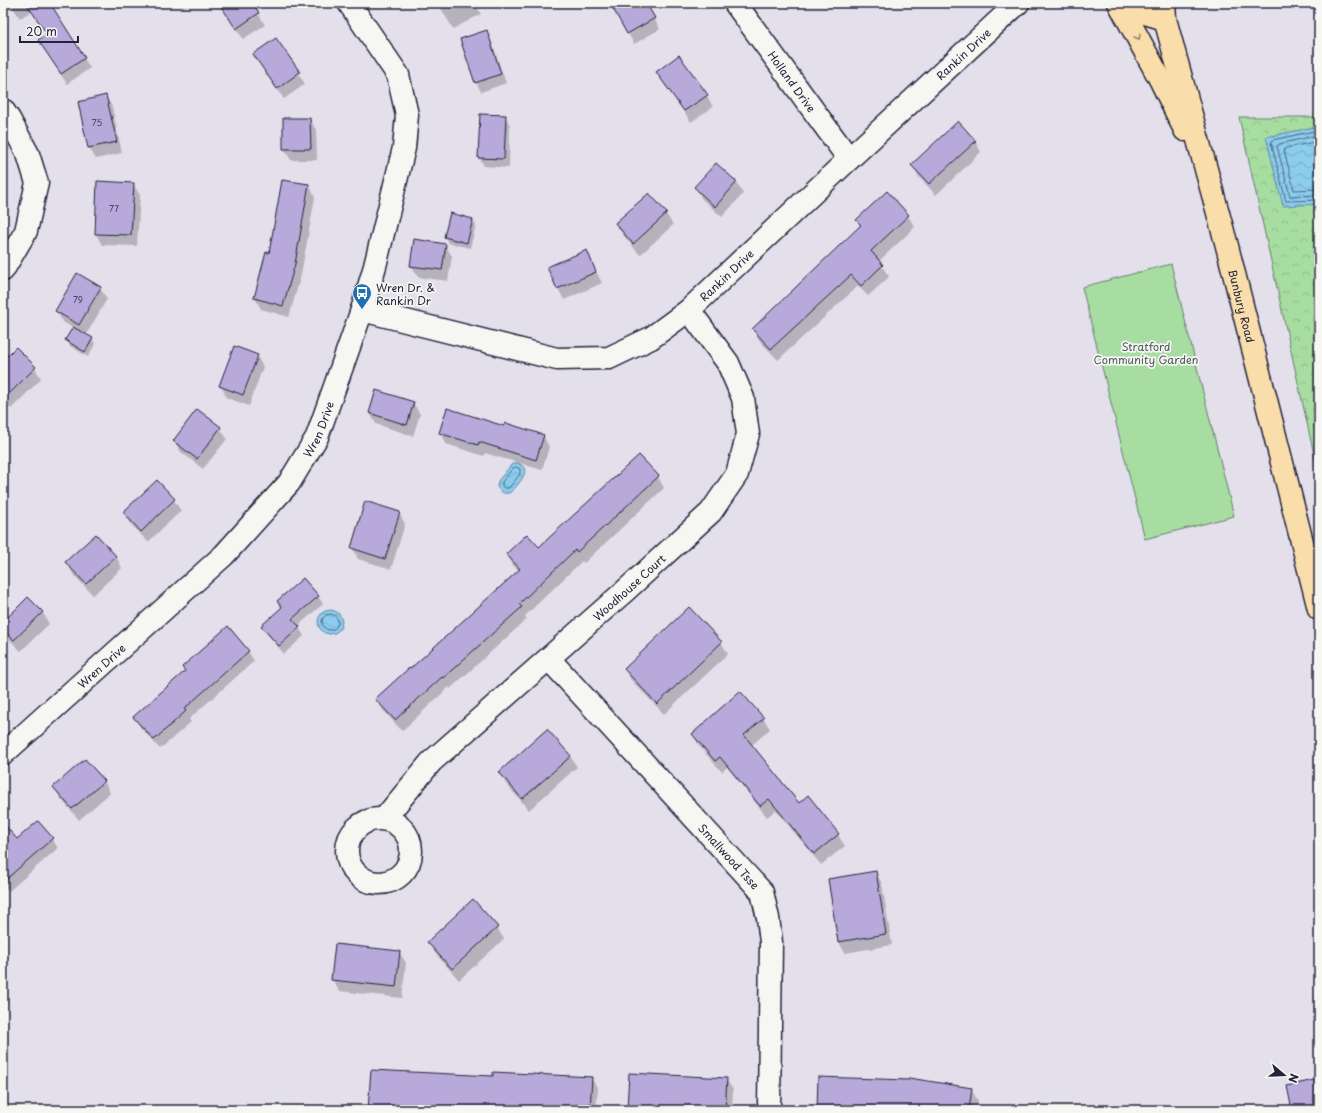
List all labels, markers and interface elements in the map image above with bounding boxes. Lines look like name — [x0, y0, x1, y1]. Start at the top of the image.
scale bar — [20, 18, 78, 44]
text: 20 m — [26, 22, 57, 40]
street label: Rankin Drive — [932, 24, 994, 83]
one-way arrow — [1133, 33, 1140, 40]
street label: Holland Drive — [764, 47, 820, 116]
house number: 75 — [92, 115, 102, 129]
house number: 77 — [109, 201, 119, 215]
street label: Rankin Drive — [695, 245, 757, 305]
street label: Bunbury Road — [1225, 267, 1260, 344]
place label: Wren Dr. & Rankin Dr — [376, 279, 435, 309]
bus stop icon: Wren Dr. & Rankin Dr — [351, 282, 373, 310]
house number: 79 — [73, 292, 83, 306]
park label: Stratford Community Garden — [1094, 338, 1198, 368]
street label: Wren Drive — [298, 399, 338, 460]
street label: Woodhouse Court — [589, 549, 669, 624]
street label: Wren Drive — [73, 639, 129, 692]
street label: Smallwood Tsse — [695, 820, 764, 893]
north arrow — [1264, 1055, 1304, 1095]
text: N — [1284, 1072, 1303, 1086]

